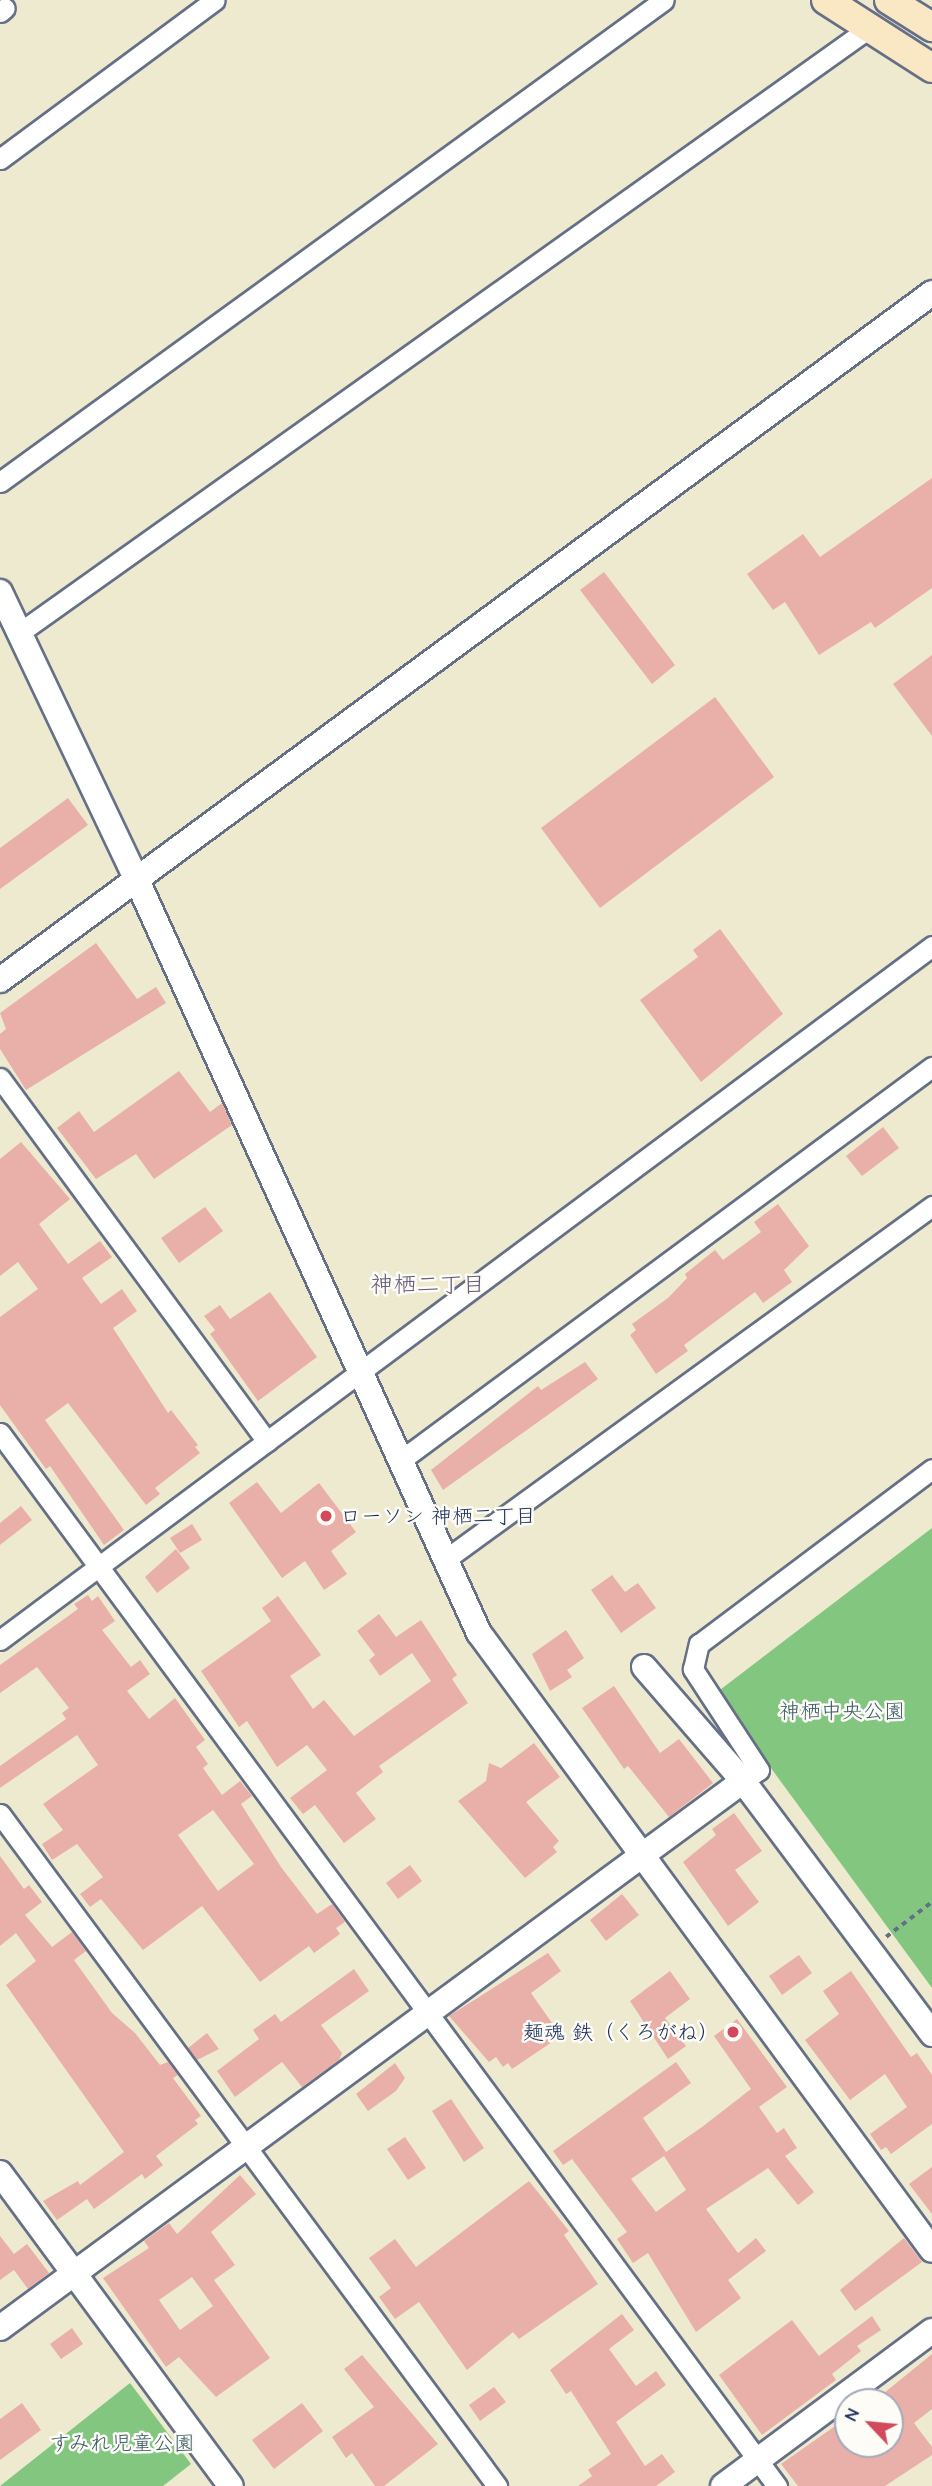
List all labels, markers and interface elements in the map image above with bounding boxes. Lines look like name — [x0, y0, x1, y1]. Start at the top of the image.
district label: 神栖二丁目 — [371, 1271, 485, 1299]
place label: ローソン 神栖二丁目 — [340, 1503, 536, 1529]
marker: ローソン 神栖二丁目 — [318, 1508, 334, 1524]
park label: 神栖中央公園 — [779, 1698, 905, 1724]
place label: 麺魂 鉄（くろがね） — [523, 2019, 719, 2045]
marker: 麺魂 鉄（くろがね） — [725, 2024, 741, 2040]
north arrow — [834, 2388, 904, 2458]
text: N — [839, 2404, 865, 2425]
park label: すみれ児童公園 — [49, 2430, 195, 2456]

